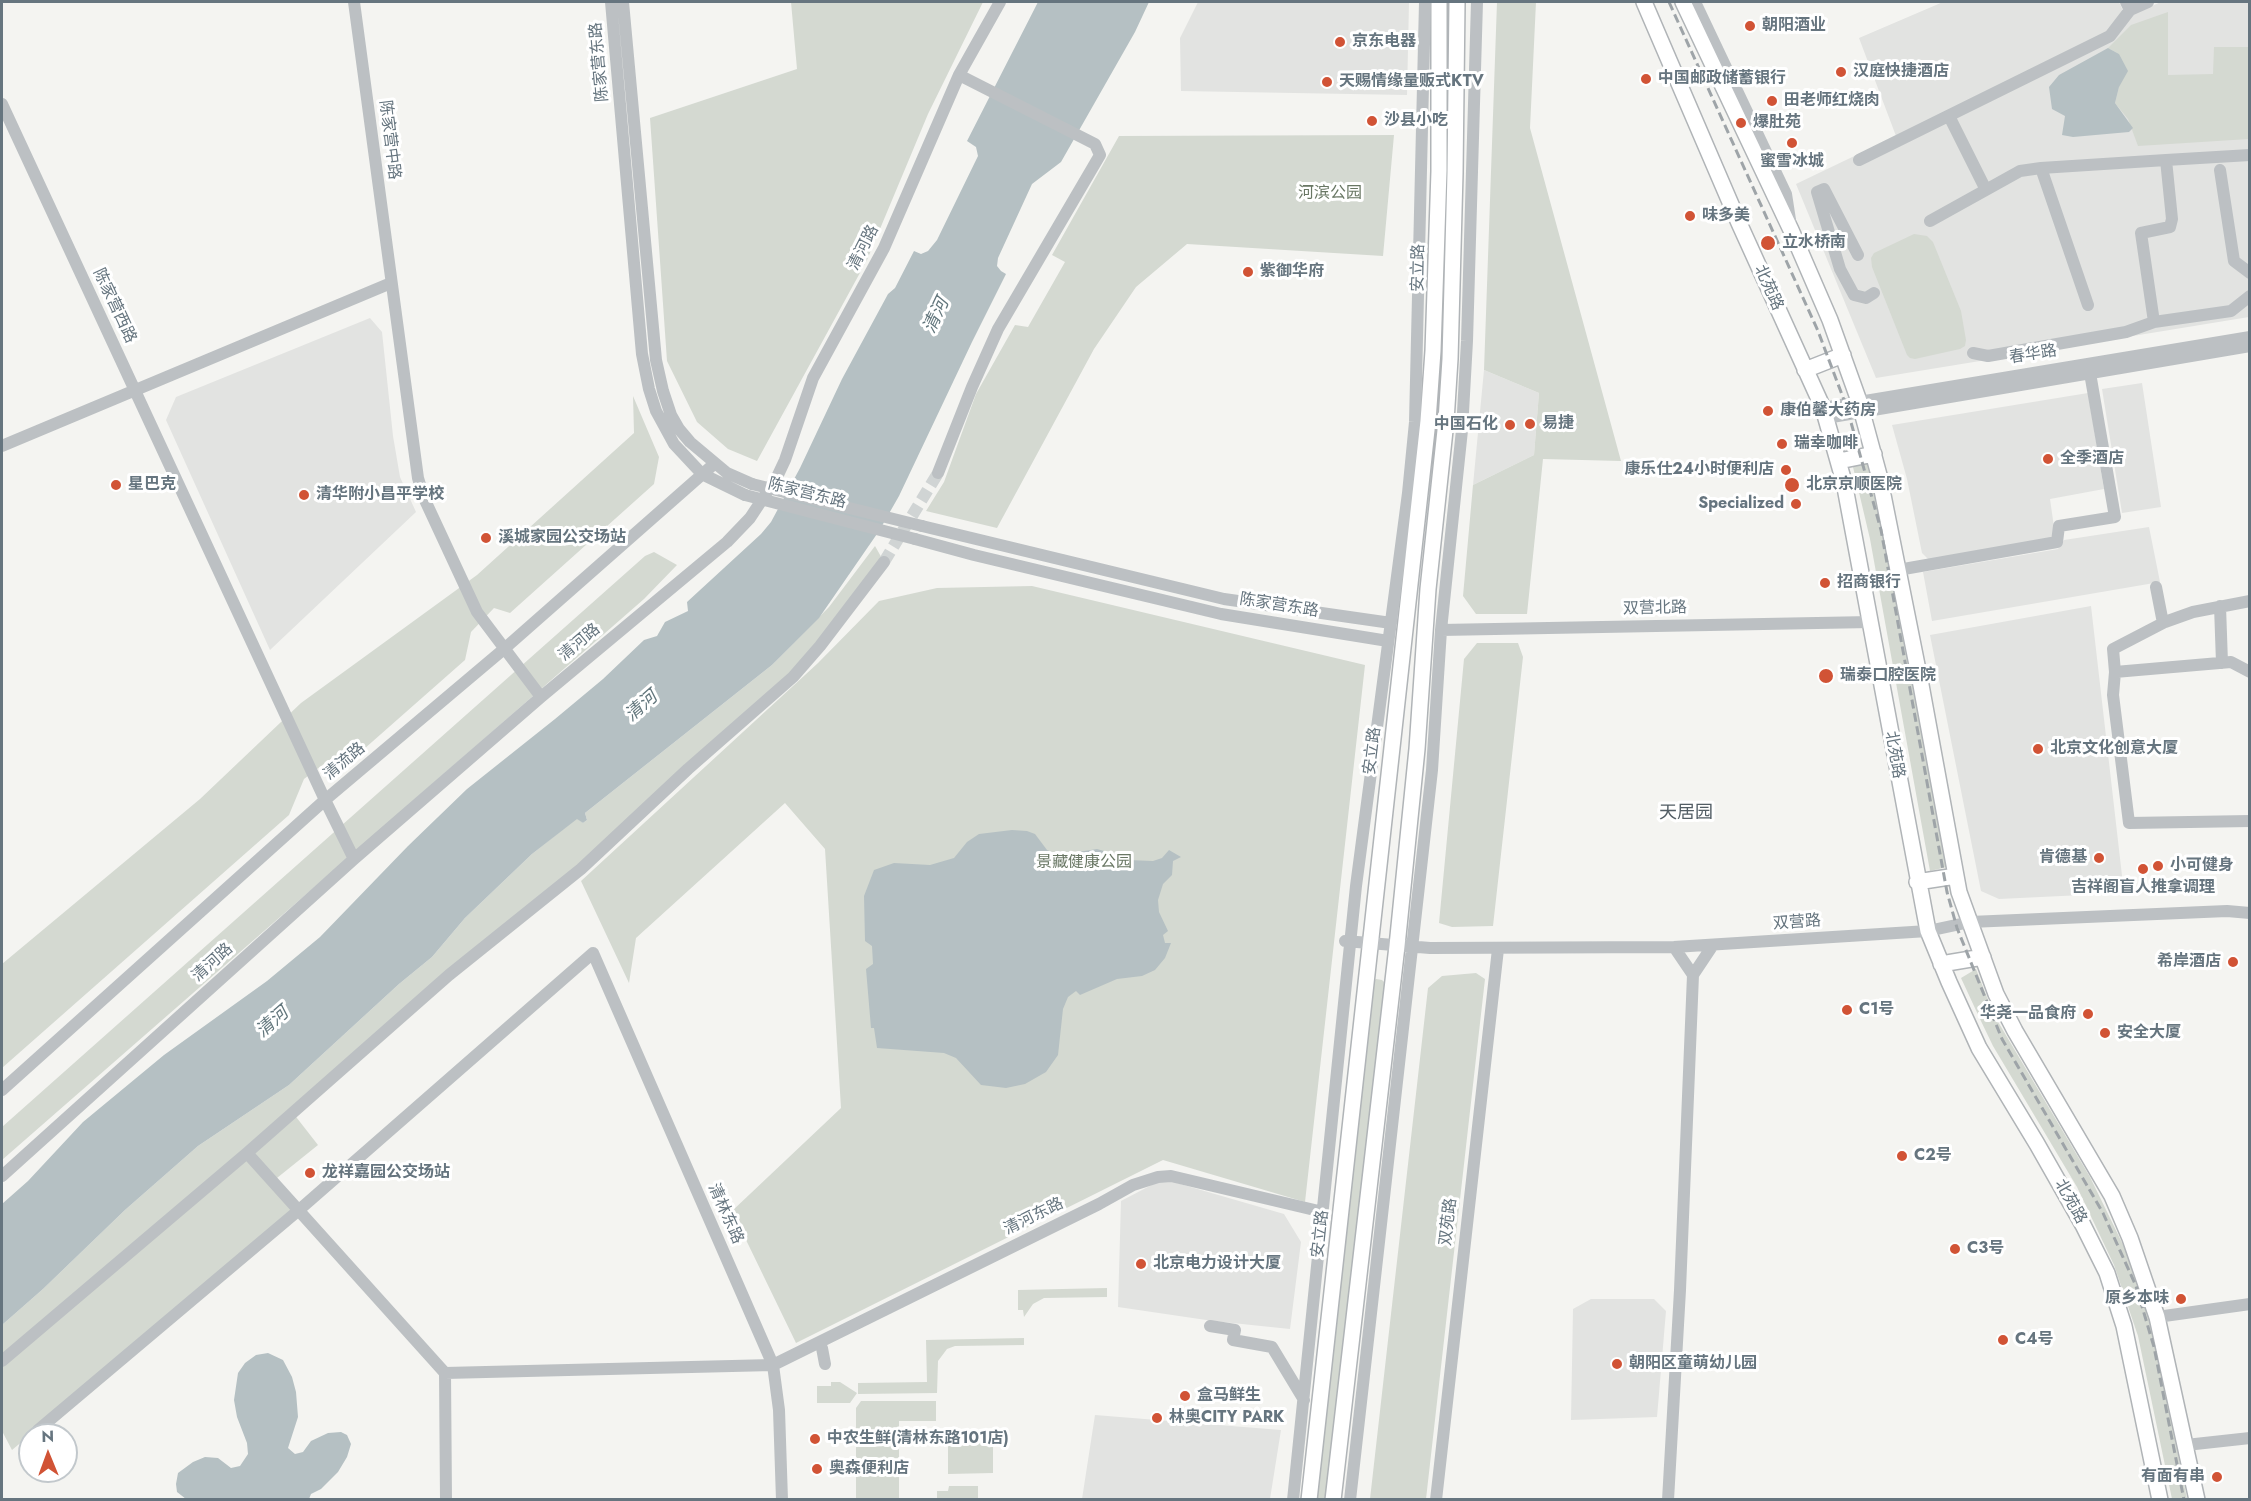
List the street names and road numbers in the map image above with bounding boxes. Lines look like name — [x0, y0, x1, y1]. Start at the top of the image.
street label: 陈家营东路 — [587, 21, 613, 103]
street label: 陈家营中路 — [375, 99, 403, 181]
street label: 清河路 — [845, 222, 883, 274]
street label: 安立路 — [1409, 244, 1429, 292]
street label: 北苑路 — [1749, 262, 1787, 314]
street label: 陈家营西路 — [88, 266, 140, 346]
street label: 春华路 — [2008, 342, 2058, 368]
street label: 陈家营东路 — [766, 475, 848, 513]
street label: 陈家营东路 — [1238, 590, 1320, 622]
street label: 双营北路 — [1623, 599, 1687, 619]
street label: 清河路 — [555, 620, 605, 666]
street label: 安立路 — [1361, 726, 1385, 776]
street label: 北苑路 — [1880, 730, 1908, 780]
street label: 清流路 — [320, 739, 370, 785]
street label: 双营路 — [1772, 912, 1822, 934]
street label: 清河路 — [189, 940, 237, 986]
street label: 北苑路 — [2050, 1176, 2090, 1228]
street label: 清林东路 — [703, 1181, 747, 1247]
street label: 清河东路 — [1001, 1194, 1067, 1240]
street label: 双苑路 — [1437, 1197, 1461, 1247]
street label: 安立路 — [1309, 1209, 1333, 1259]

